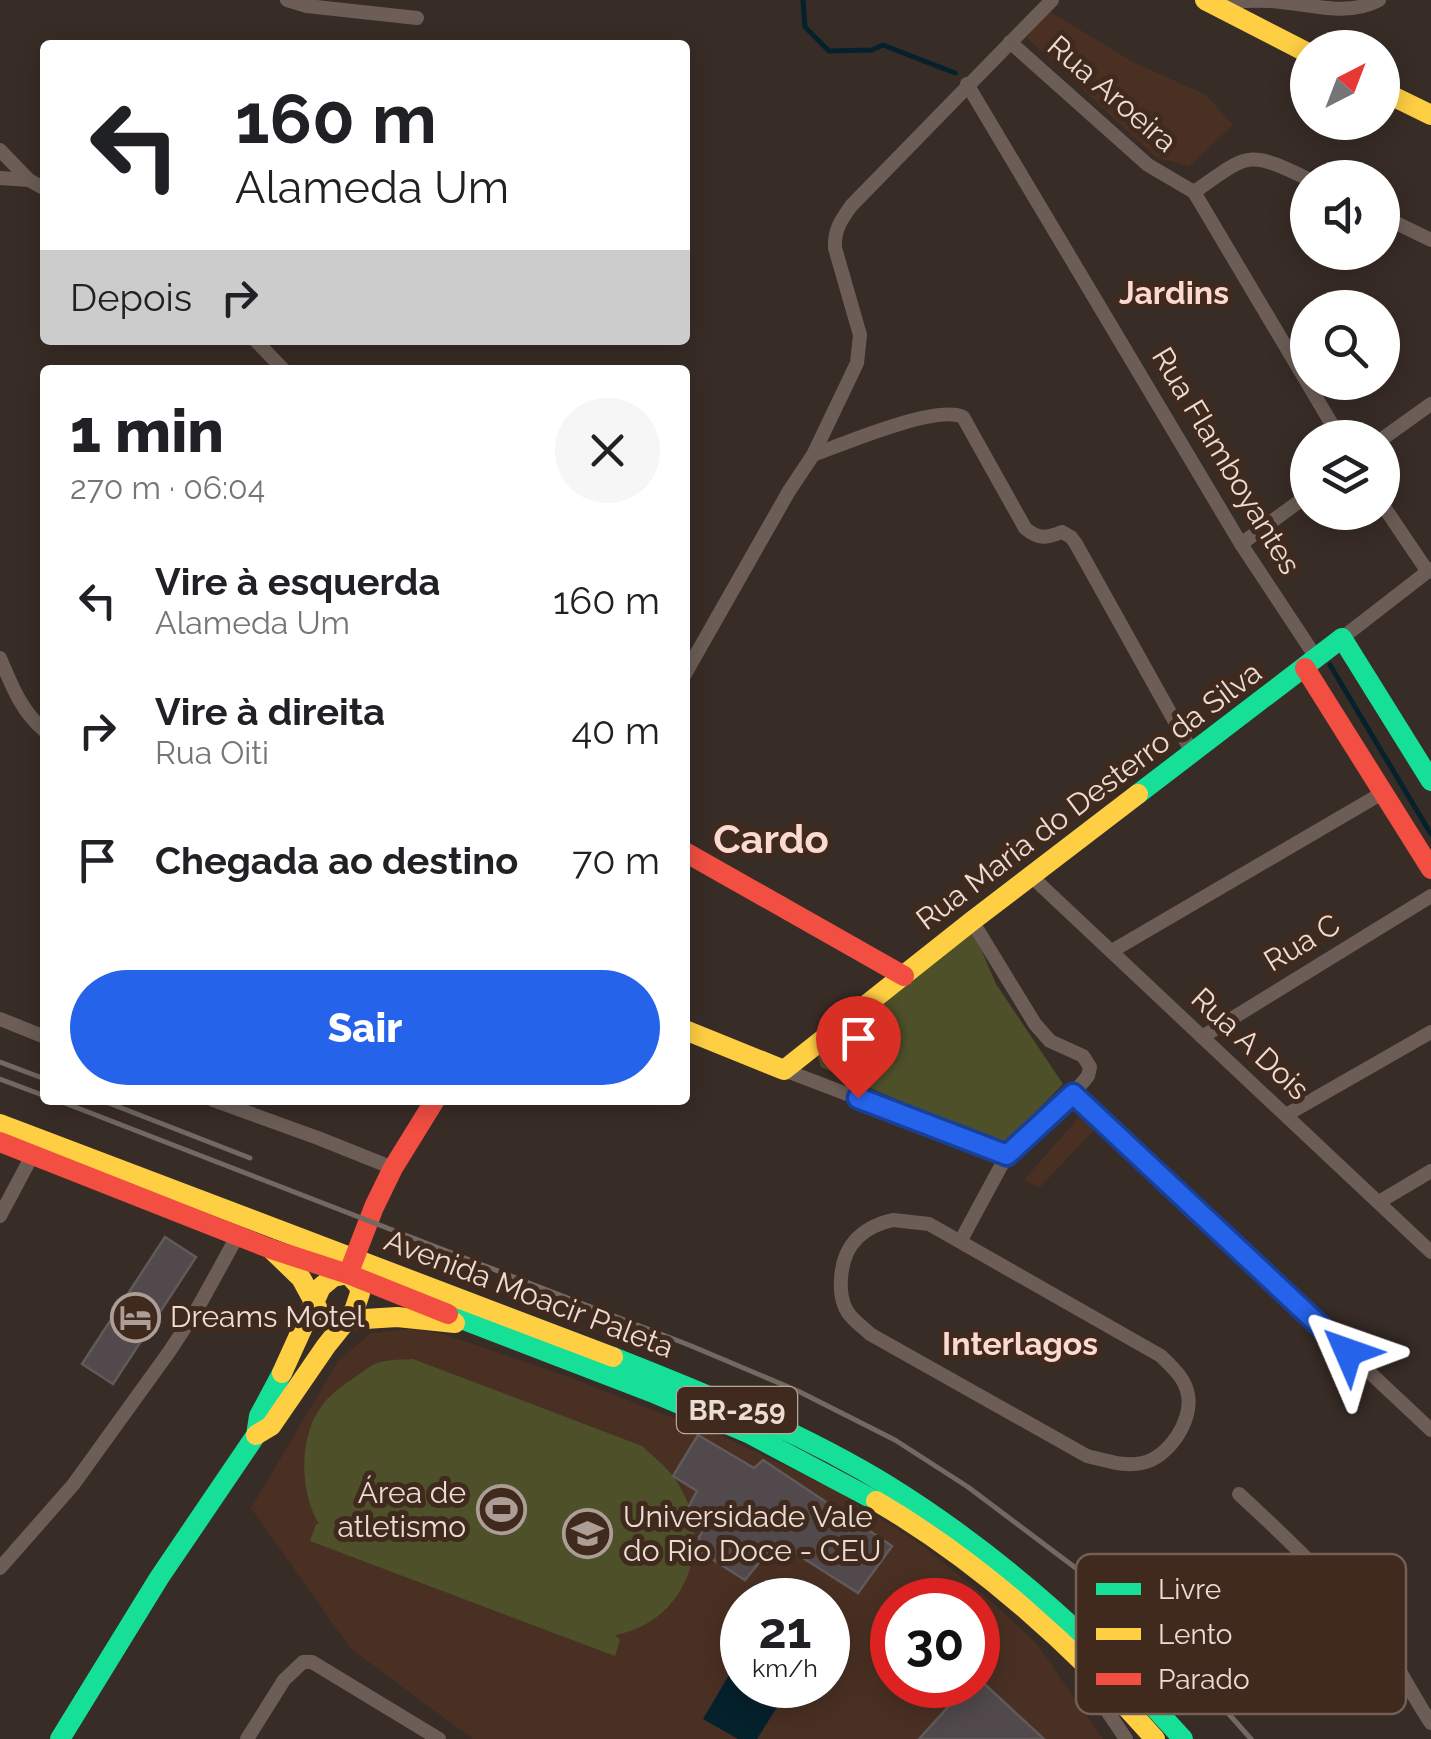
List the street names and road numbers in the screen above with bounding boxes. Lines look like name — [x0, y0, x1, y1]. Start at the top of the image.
street label: Rua Aroeira — [1041, 28, 1184, 159]
street label: Rua Flamboyantes — [1145, 341, 1308, 580]
street label: Rua Maria do Desterro da Silva — [909, 654, 1268, 937]
street label: Rua C — [1258, 907, 1346, 979]
street label: Rua A Dois — [1184, 981, 1316, 1107]
street label: Avenida Moacir Paleta — [380, 1222, 679, 1365]
road number: BR-259 — [677, 1387, 797, 1433]

